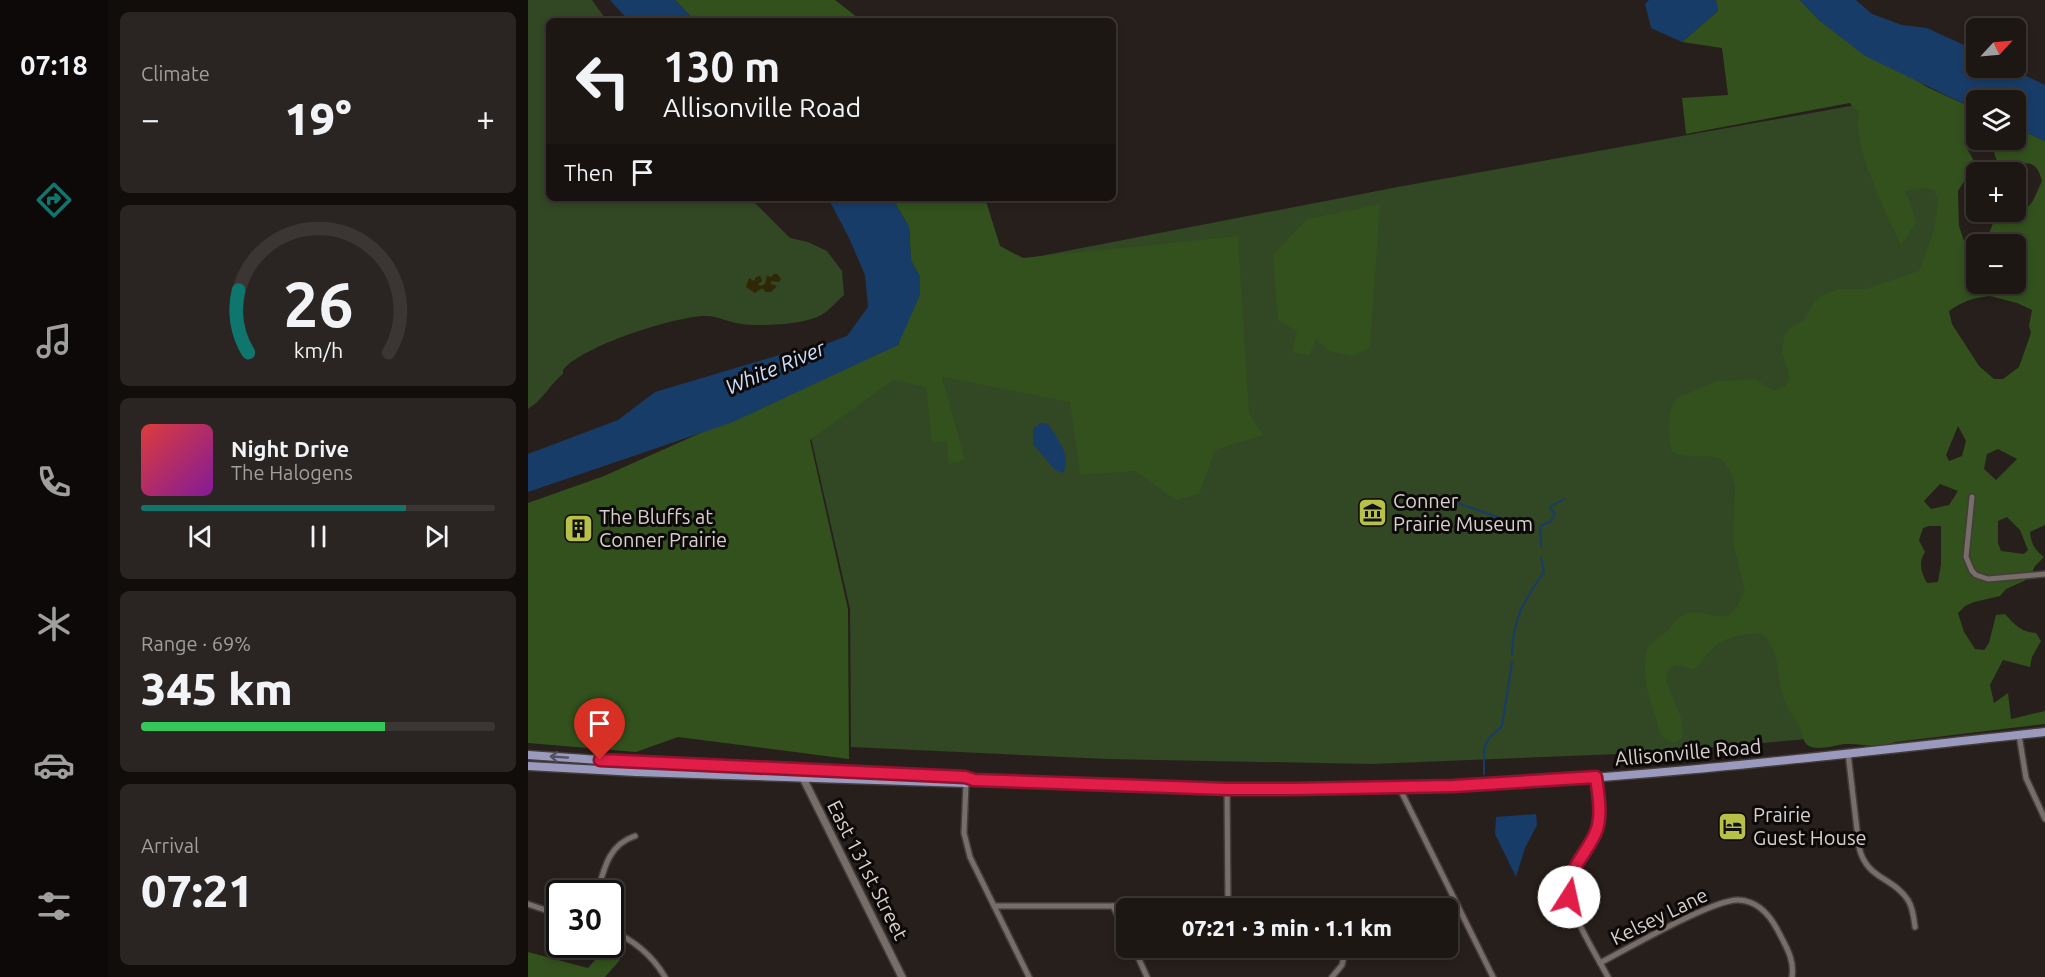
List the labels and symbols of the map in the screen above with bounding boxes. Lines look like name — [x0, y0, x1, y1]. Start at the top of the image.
north arrow — [1966, 18, 2026, 78]
water label: White River — [722, 335, 829, 399]
place label: Conner Prairie Museum — [1393, 489, 1533, 535]
museum icon: Conner Prairie Museum — [1356, 496, 1388, 528]
place label: The Bluffs at Conner Prairie — [599, 505, 727, 551]
building icon: The Bluffs at Conner Prairie — [562, 512, 594, 544]
pin — [574, 698, 625, 760]
street label: Allisonville Road — [1614, 734, 1762, 770]
one-way arrow — [550, 751, 570, 762]
street label: East 131st Street — [823, 796, 913, 944]
place label: Prairie Guest House — [1753, 803, 1867, 849]
hotel icon: Prairie Guest House — [1716, 810, 1748, 842]
position arrow — [1537, 865, 1601, 929]
speed limit sign: 30 — [546, 880, 624, 958]
street label: Kelsey Lane — [1607, 883, 1711, 949]

